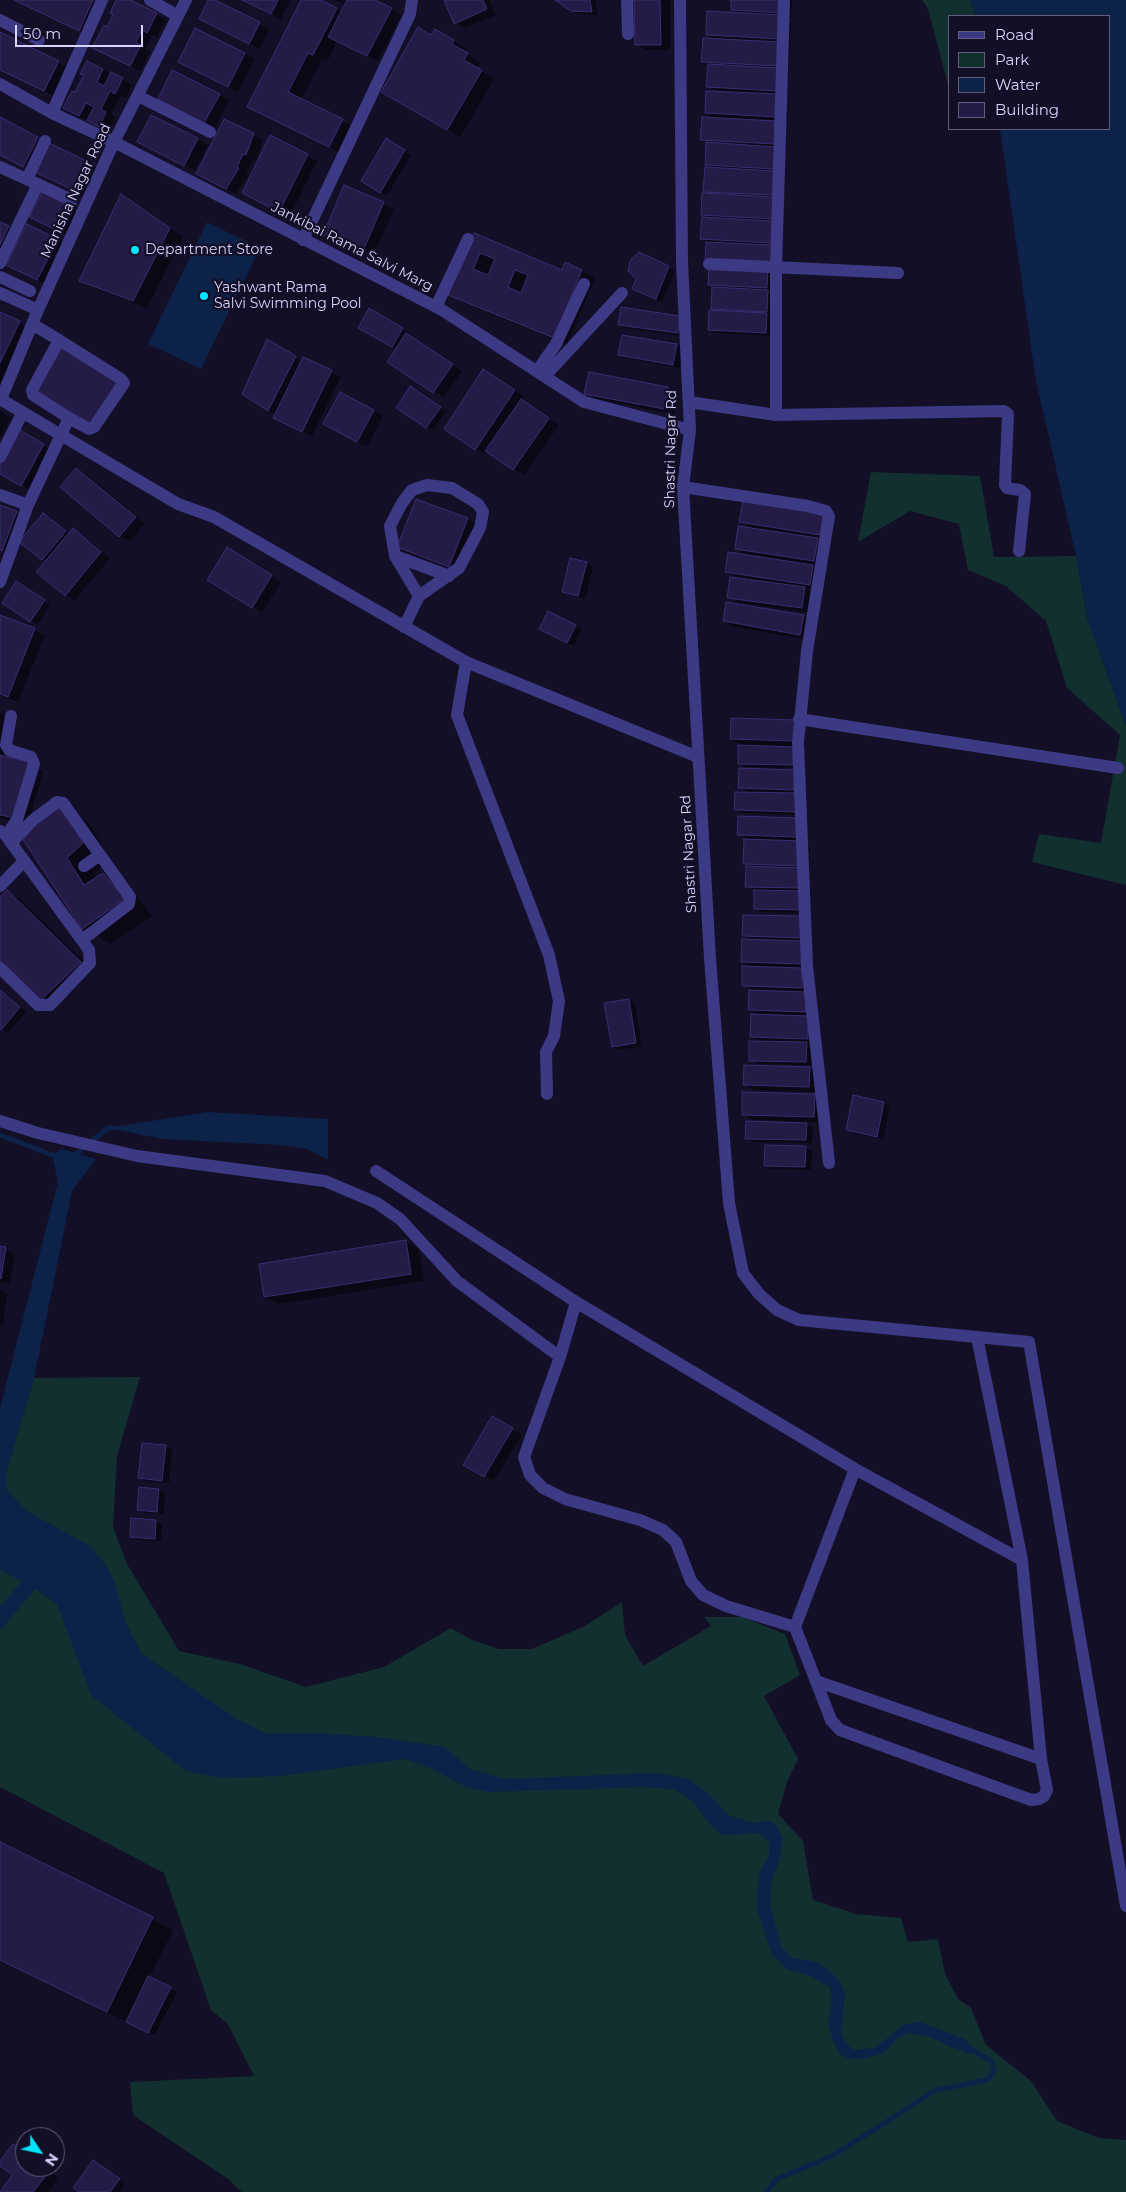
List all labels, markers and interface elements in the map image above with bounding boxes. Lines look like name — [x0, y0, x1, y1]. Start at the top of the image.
scale bar — [18, 15, 145, 47]
legend — [948, 15, 1111, 130]
text: 50 m — [23, 24, 61, 43]
text: Road — [995, 25, 1034, 44]
text: Park — [995, 50, 1029, 69]
text: Water — [995, 75, 1041, 94]
text: Building — [995, 100, 1059, 119]
street label: Manisha Nagar Road — [37, 121, 115, 261]
street label: Jankibai Rama Salvi Marg — [268, 199, 436, 295]
place label: Department Store — [145, 242, 273, 258]
marker: Department Store — [129, 244, 141, 256]
place label: Yashwant Rama Salvi Swimming Pool — [214, 280, 362, 312]
marker: Yashwant Rama Salvi Swimming Pool — [198, 290, 210, 302]
street label: Shastri Nagar Rd — [662, 390, 680, 508]
street label: Shastri Nagar Rd — [678, 795, 700, 913]
north arrow — [15, 2127, 65, 2177]
text: N — [41, 2150, 62, 2170]

